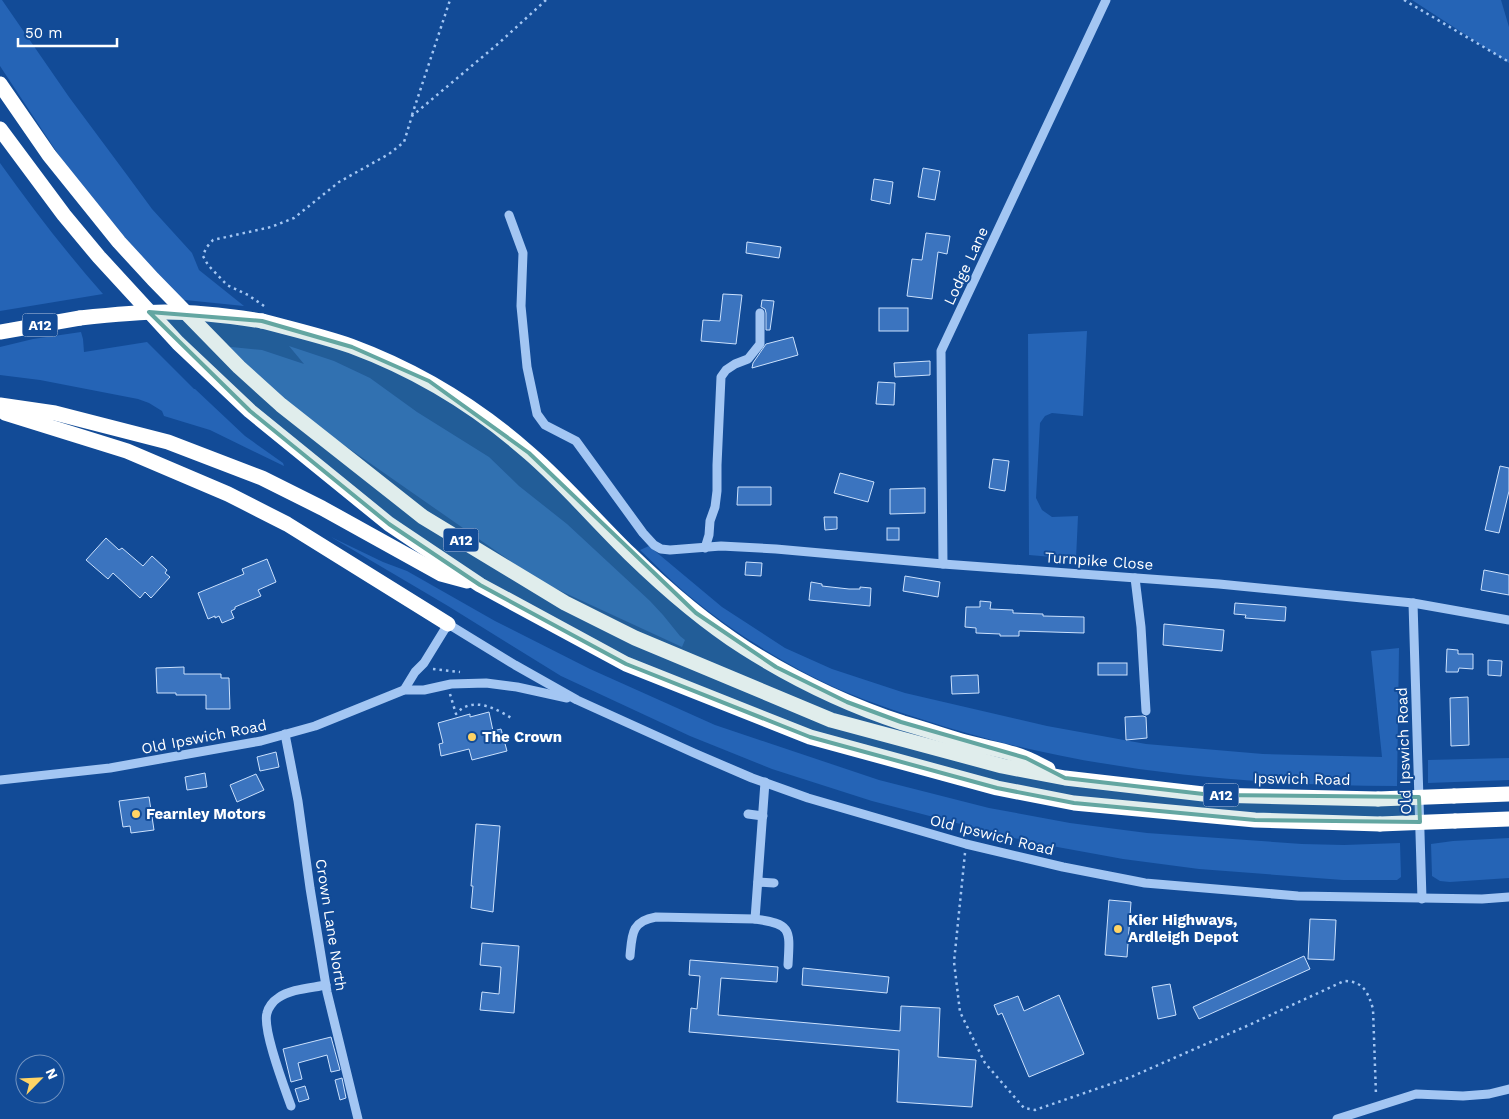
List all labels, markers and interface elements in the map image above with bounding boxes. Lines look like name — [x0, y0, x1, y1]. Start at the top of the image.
scale bar — [18, 15, 116, 47]
text: 50 m — [25, 24, 62, 42]
street label: Lodge Lane — [940, 224, 992, 308]
road number: A12 — [22, 314, 58, 336]
road number: A12 — [444, 528, 478, 552]
street label: Turnpike Close — [1044, 548, 1154, 574]
street label: Old Ipswich Road — [1393, 687, 1415, 815]
street label: Old Ipswich Road — [140, 716, 268, 758]
place label: The Crown — [482, 728, 562, 746]
marker: The Crown — [466, 731, 478, 743]
street label: Ipswich Road — [1253, 769, 1351, 789]
road number: A12 — [1204, 784, 1238, 806]
place label: Fearnley Motors — [146, 805, 266, 823]
marker: Fearnley Motors — [130, 808, 142, 820]
street label: Old Ipswich Road — [928, 811, 1056, 859]
street label: Crown Lane North — [312, 858, 350, 992]
place label: Kier Highways, Ardleigh Depot — [1128, 911, 1239, 946]
marker: Kier Highways, Ardleigh Depot — [1112, 923, 1124, 935]
north arrow — [15, 1054, 65, 1104]
text: N — [42, 1066, 61, 1082]

